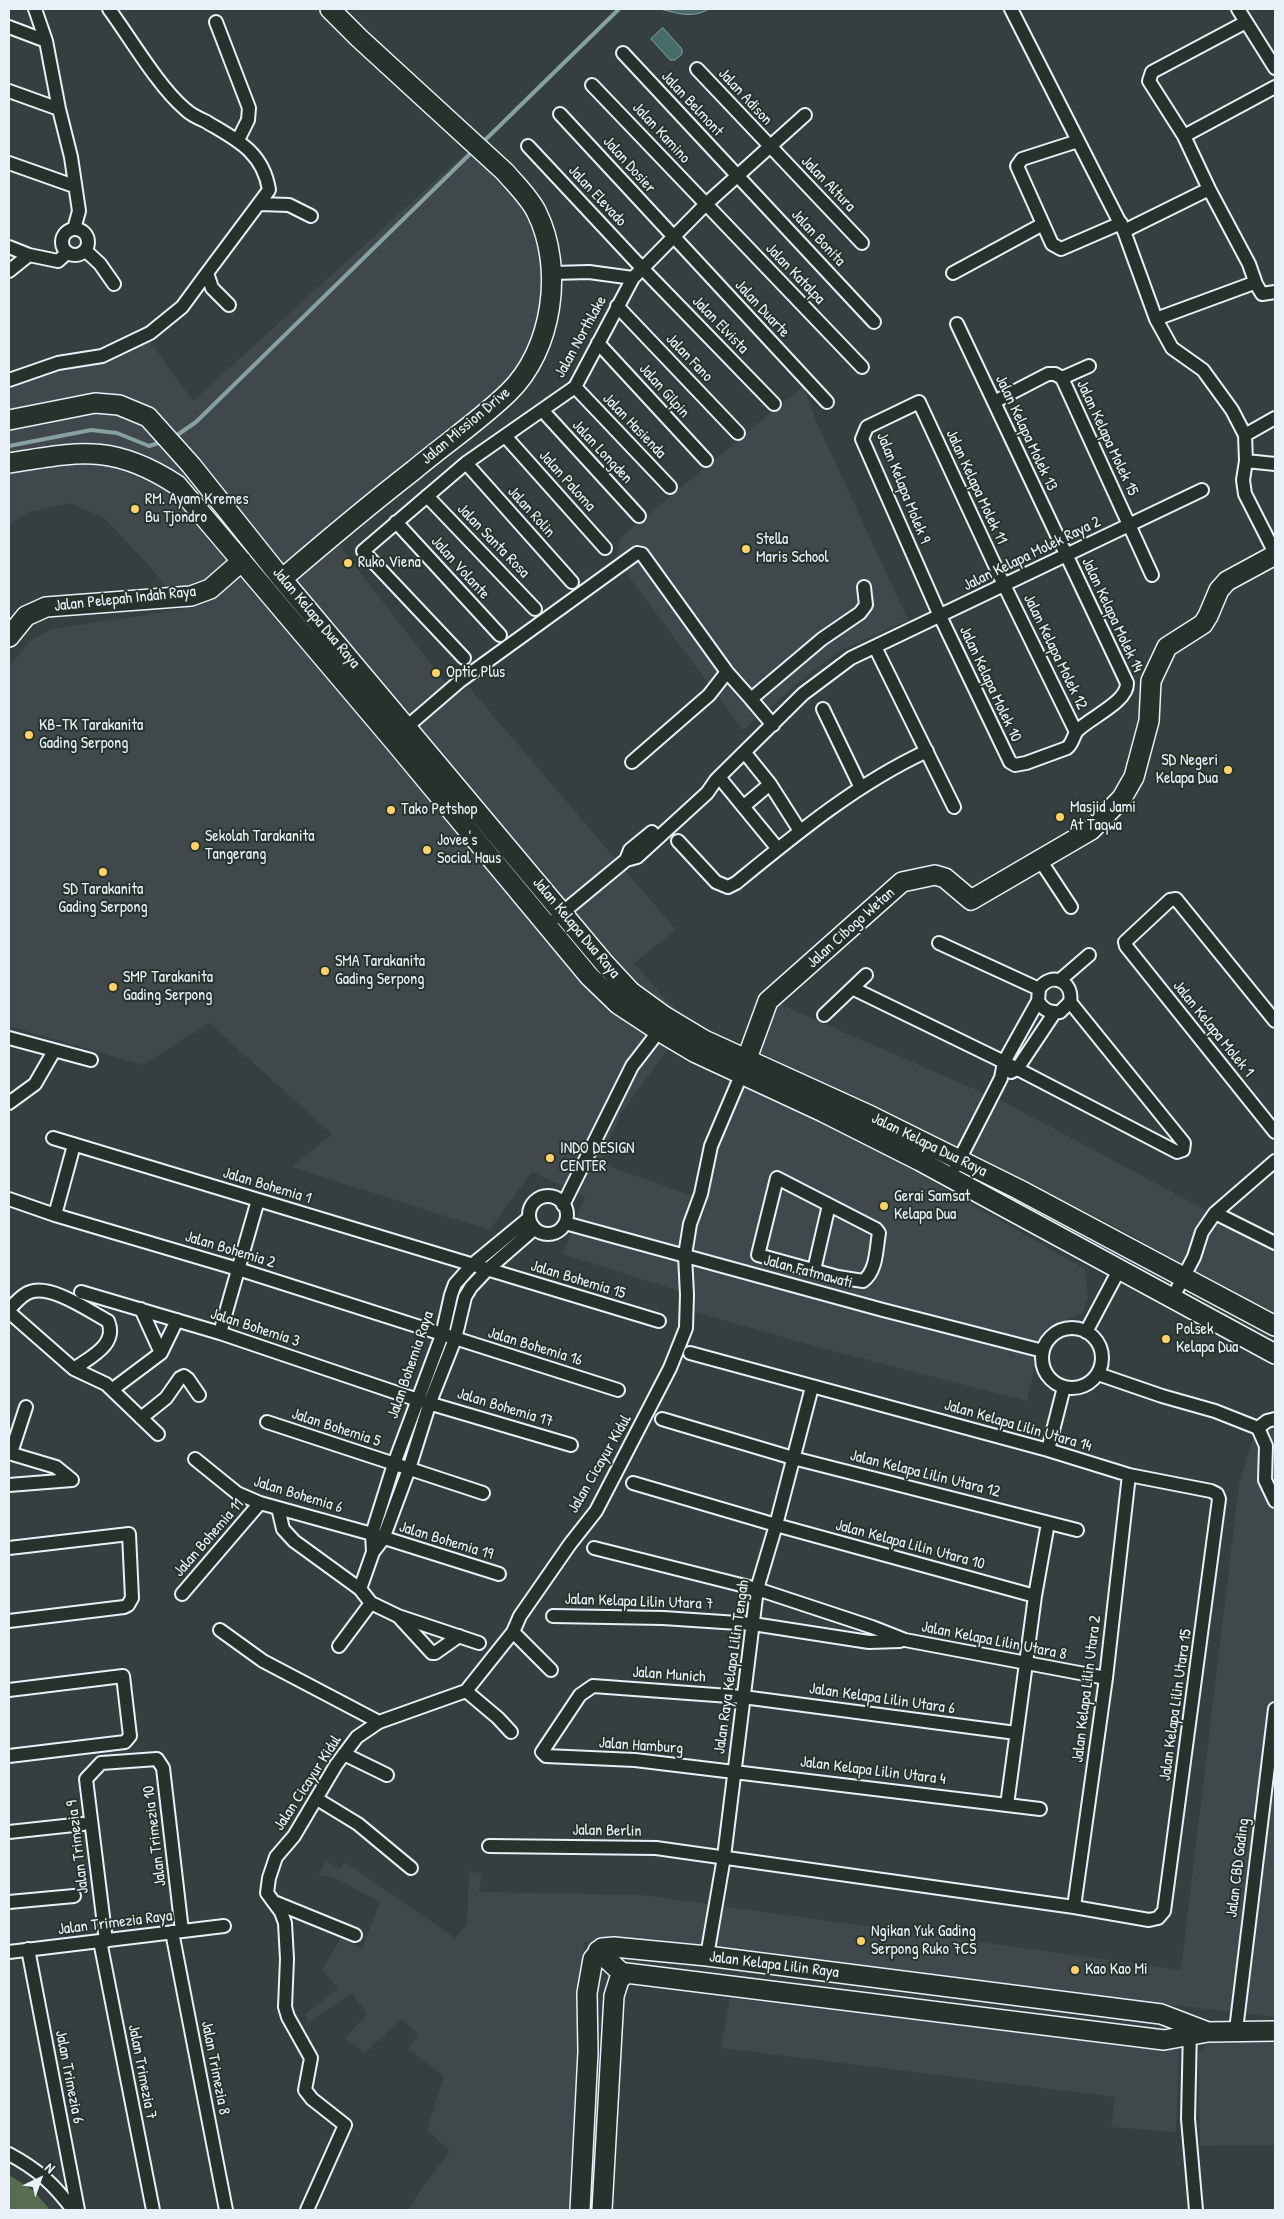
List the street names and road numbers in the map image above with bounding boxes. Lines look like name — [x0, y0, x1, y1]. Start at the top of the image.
street label: Jalan Adison — [714, 64, 776, 130]
street label: Jalan Belmont — [657, 67, 727, 141]
street label: Jalan Kamino — [628, 99, 694, 167]
street label: Jalan Dosier — [598, 133, 660, 197]
street label: Jalan Altura — [797, 152, 859, 216]
street label: Jalan Elevado — [564, 161, 630, 231]
street label: Jalan Bonita — [787, 206, 849, 270]
street label: Jalan Katalpa — [761, 239, 829, 309]
street label: Jalan Duarte — [730, 276, 794, 342]
street label: Jalan Elvista — [688, 292, 752, 358]
street label: Jalan Northlake — [551, 293, 611, 381]
street label: Jalan Fano — [661, 330, 717, 386]
street label: Jalan Gilpin — [635, 360, 693, 422]
street label: Jalan Kelapa Molek 13 — [991, 372, 1061, 494]
street label: Jalan Kelapa Molek 15 — [1072, 377, 1142, 499]
street label: Jalan Mission Drive — [418, 383, 514, 469]
street label: Jalan Hasienda — [598, 389, 670, 463]
street label: Jalan Longden — [568, 416, 636, 488]
street label: Jalan Kelapa Molek 11 — [941, 427, 1011, 547]
street label: Jalan Kelapa Molek 9 — [872, 429, 934, 547]
street label: Jalan Paloma — [535, 447, 599, 515]
street label: Jalan Rolin — [503, 482, 559, 542]
street label: Jalan Santa Rosa — [453, 500, 533, 582]
street label: Jalan Kelapa Molek Raya 2 — [960, 512, 1104, 596]
street label: Jalan Volante — [427, 532, 493, 604]
street label: Jalan Kelapa Molek 14 — [1077, 555, 1147, 675]
street label: Jalan Kelapa Dua Raya — [268, 563, 364, 673]
street label: Jalan Pelepah Indah Raya — [53, 582, 197, 616]
street label: Jalan Kelapa Molek 12 — [1019, 591, 1091, 713]
street label: Jalan Kelapa Molek 10 — [955, 623, 1025, 745]
street label: Jalan Kelapa Dua Raya — [528, 873, 624, 983]
street label: Jalan Cibogo Wetan — [803, 884, 899, 972]
street label: Jalan Kelapa Molek 1 — [1168, 977, 1258, 1081]
street label: Jalan Kelapa Dua Raya — [868, 1109, 990, 1181]
street label: Jalan Bohemia 1 — [220, 1163, 314, 1209]
street label: Jalan Bohemia 2 — [183, 1227, 277, 1273]
street label: Jalan Fatmawati — [761, 1251, 855, 1293]
street label: Jalan Bohemia 15 — [528, 1256, 628, 1304]
street label: Jalan Bohemia 3 — [208, 1305, 302, 1351]
street label: Jalan Bohemia Raya — [384, 1309, 438, 1421]
street label: Jalan Bohemia 16 — [485, 1324, 585, 1370]
street label: Jalan Bohemia 17 — [455, 1384, 555, 1432]
street label: Jalan Kelapa Lilin Utara 14 — [942, 1396, 1094, 1456]
street label: Jalan Bohemia 5 — [289, 1405, 383, 1451]
street label: Jalan Cicayur Kidul — [564, 1411, 636, 1517]
street label: Jalan Kelapa Lilin Utara 12 — [848, 1446, 1002, 1502]
street label: Jalan Bohemia 6 — [251, 1472, 345, 1518]
street label: Jalan Bohemia 11 — [170, 1495, 248, 1581]
street label: Jalan Kelapa Lilin Utara 10 — [833, 1516, 987, 1574]
street label: Jalan Bohemia 19 — [397, 1518, 495, 1564]
street label: Jalan Raya Kelapa Lilin Tengah — [710, 1579, 754, 1755]
street label: Jalan Kelapa Lilin Utara 7 — [564, 1590, 714, 1614]
street label: Jalan Kelapa Lilin Utara 2 — [1068, 1614, 1106, 1764]
street label: Jalan Kelapa Lilin Utara 8 — [920, 1617, 1068, 1665]
street label: Jalan Kelapa Lilin Utara 15 — [1156, 1628, 1196, 1782]
street label: Jalan Munich — [632, 1663, 706, 1687]
street label: Jalan Kelapa Lilin Utara 6 — [808, 1679, 956, 1719]
street label: Jalan Cicayur Kidul — [270, 1732, 346, 1834]
street label: Jalan Hamburg — [598, 1733, 684, 1759]
street label: Jalan Kelapa Lilin Utara 4 — [799, 1753, 947, 1789]
street label: Jalan Trimezia 10 — [139, 1784, 171, 1888]
street label: Jalan Trimezia 9 — [63, 1799, 93, 1895]
street label: Jalan CBD Gading — [1222, 1817, 1254, 1919]
street label: Jalan Berlin — [572, 1821, 642, 1841]
street label: Jalan Trimezia Raya — [57, 1906, 173, 1940]
street label: Jalan Kelapa Lilin Raya — [708, 1948, 840, 1982]
street label: Jalan Trimezia 8 — [196, 2019, 234, 2117]
street label: Jalan Trimezia 7 — [123, 2023, 161, 2121]
street label: Jalan Trimezia 6 — [51, 2029, 87, 2125]

